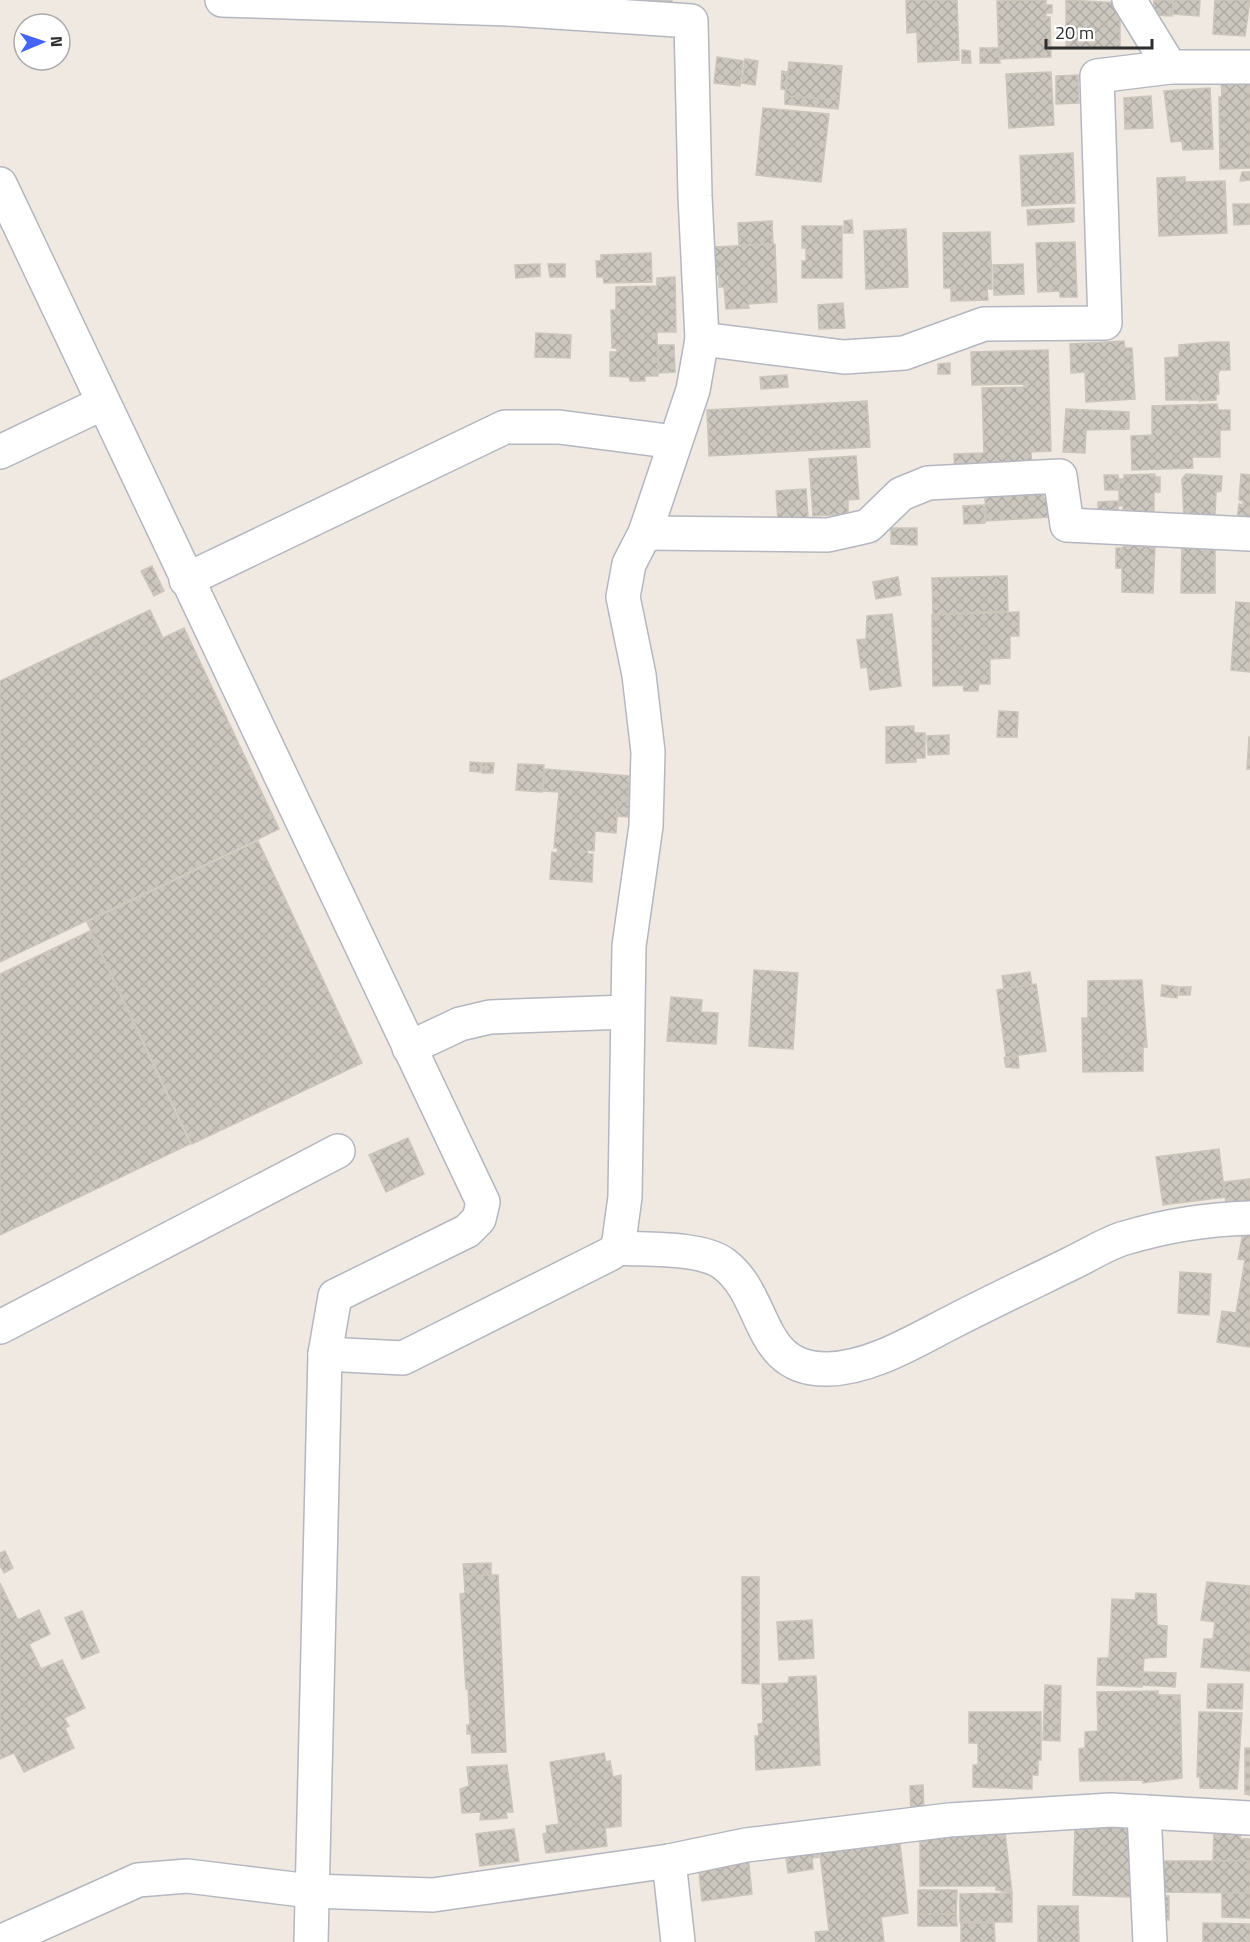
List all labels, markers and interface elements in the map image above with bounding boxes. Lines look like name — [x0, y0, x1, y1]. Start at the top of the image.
north arrow — [12, 12, 72, 72]
scale bar — [1046, 12, 1152, 50]
text: 20 m — [1055, 19, 1094, 46]
text: N — [45, 36, 69, 47]

